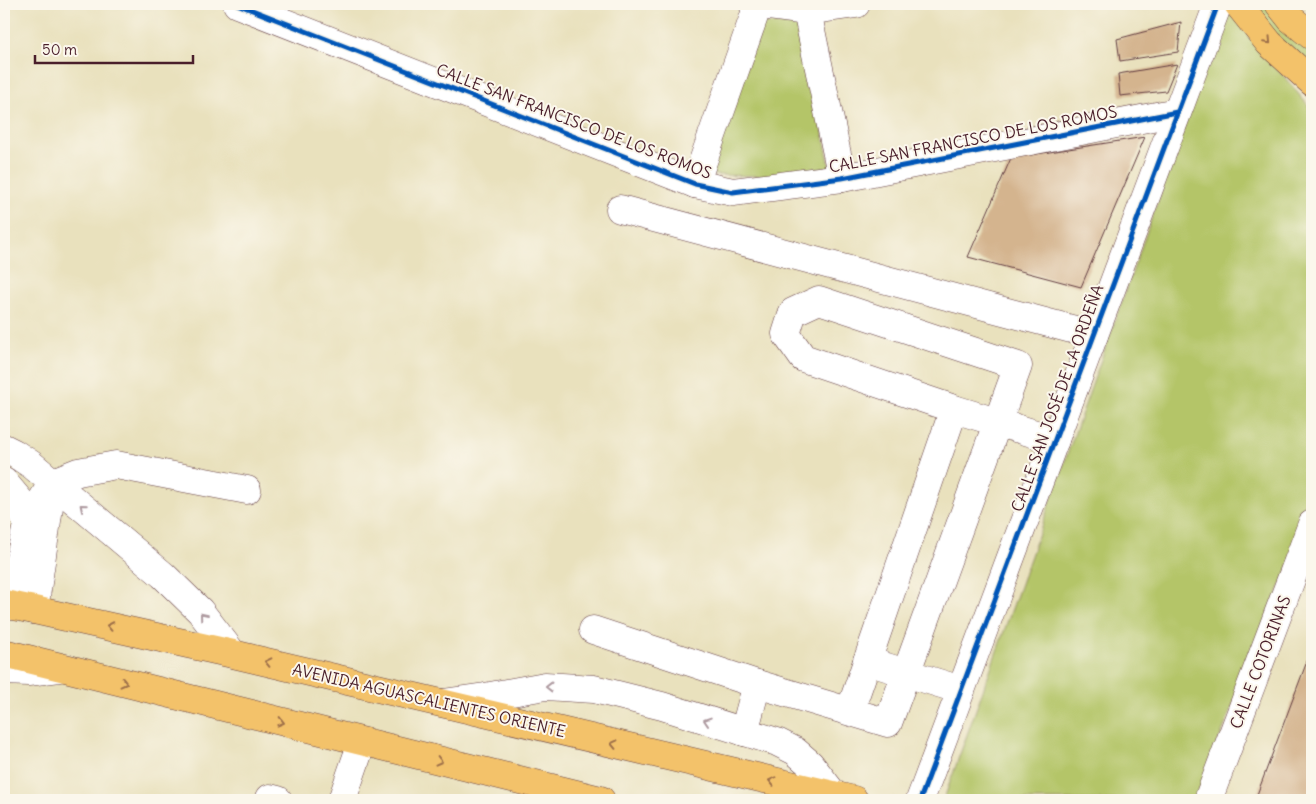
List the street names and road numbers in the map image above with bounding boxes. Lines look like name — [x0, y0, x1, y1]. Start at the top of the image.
street label: CALLE SAN FRANCISCO DE LOS ROMOS — [433, 59, 715, 183]
street label: CALLE SAN FRANCISCO DE LOS ROMOS — [827, 101, 1119, 177]
street label: CALLE SAN JOSÉ DE LA ORDEÑA — [1007, 282, 1107, 514]
street label: CALLE COTORINAS — [1225, 592, 1295, 732]
street label: AVENIDA AGUASCALIENTES ORIENTE — [291, 659, 567, 741]

